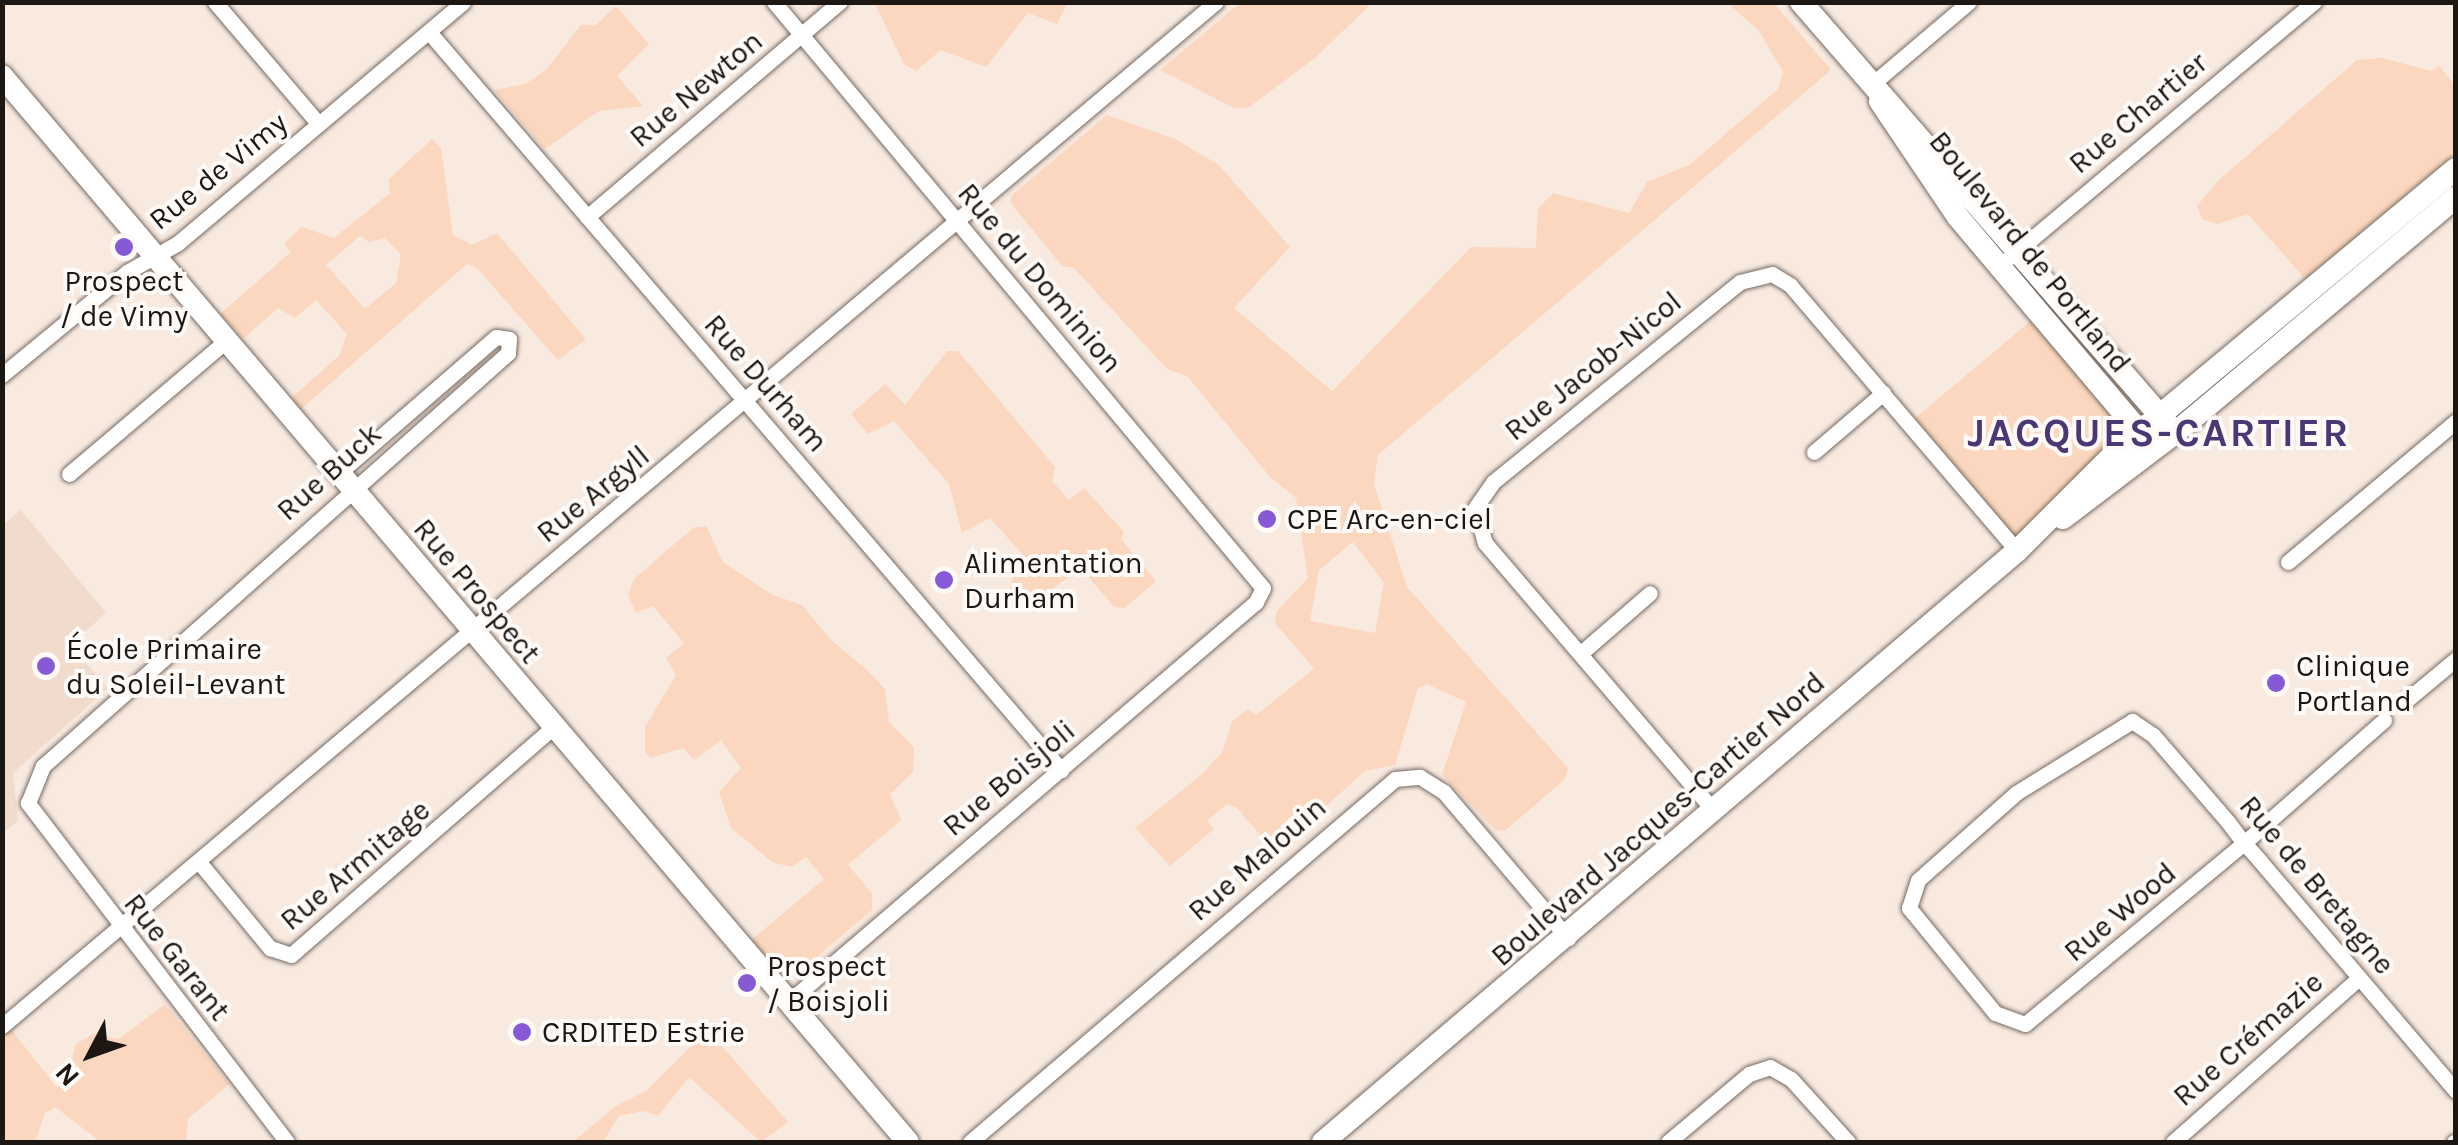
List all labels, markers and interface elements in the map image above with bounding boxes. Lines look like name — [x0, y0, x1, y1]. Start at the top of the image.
street label: Rue Newton — [622, 23, 770, 155]
street label: Rue Chartier — [2062, 45, 2214, 181]
street label: Rue de Vimy — [142, 104, 294, 238]
street label: Boulevard de Portland — [1921, 124, 2139, 380]
street label: Rue du Dominion — [950, 176, 1130, 380]
marker: Prospect / de Vimy — [113, 236, 135, 258]
place label: Prospect / de Vimy — [60, 263, 188, 334]
street label: Rue Jacob-Nicol — [1497, 284, 1689, 448]
street label: Rue Durham — [696, 307, 836, 459]
district label: JACQUES-CARTIER — [1967, 409, 2351, 457]
street label: Rue Buck — [269, 416, 389, 528]
street label: Rue Argyll — [529, 438, 657, 550]
place label: CPE Arc-en-ciel — [1287, 501, 1492, 537]
marker: CPE Arc-en-ciel — [1256, 508, 1278, 530]
street label: Rue Prospect — [406, 511, 548, 671]
place label: Alimentation Durham — [964, 545, 1143, 616]
marker: Alimentation Durham — [933, 569, 955, 591]
place label: École Primaire du Soleil-Levant — [66, 631, 286, 702]
place label: Clinique Portland — [2296, 648, 2412, 718]
marker: École Primaire du Soleil-Levant — [35, 655, 57, 677]
street label: Boulevard Jacques-Cartier Nord — [1484, 664, 1832, 974]
marker: Clinique Portland — [2265, 672, 2287, 694]
street label: Rue Boisjoli — [935, 712, 1083, 844]
street label: Rue de Bretagne — [2232, 788, 2402, 982]
street label: Rue Malouin — [1181, 789, 1333, 929]
street label: Rue Armitage — [273, 792, 437, 938]
street label: Rue Wood — [2057, 855, 2183, 969]
street label: Rue Garant — [116, 886, 238, 1028]
place label: Prospect / Boisjoli — [767, 948, 890, 1018]
street label: Rue Crémazie — [2166, 964, 2330, 1114]
marker: Prospect / Boisjoli — [736, 972, 758, 994]
north arrow — [40, 1005, 140, 1105]
place label: CRDITED Estrie — [542, 1014, 745, 1050]
marker: CRDITED Estrie — [511, 1021, 533, 1043]
text: N — [48, 1057, 86, 1093]

